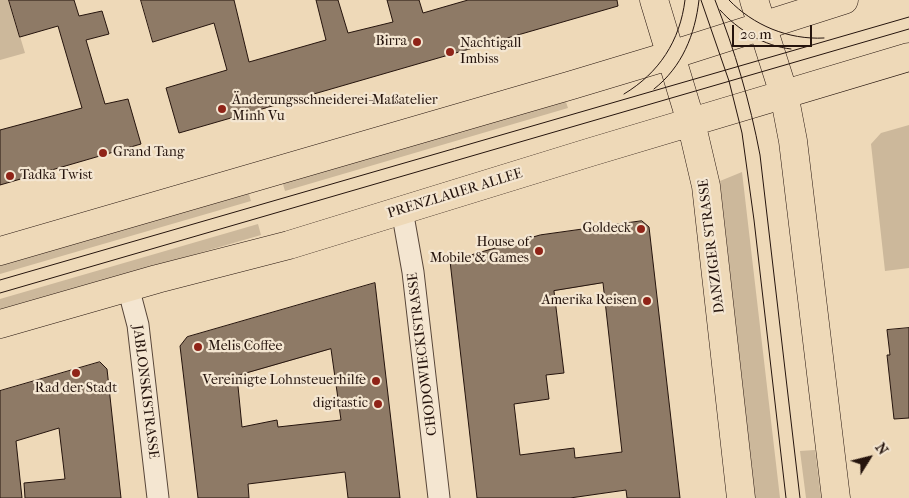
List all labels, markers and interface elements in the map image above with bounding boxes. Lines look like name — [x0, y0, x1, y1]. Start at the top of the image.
scale bar — [734, 15, 814, 47]
text: 20 m — [740, 25, 772, 43]
place label: Birra — [375, 34, 407, 50]
marker: Birra — [411, 36, 423, 48]
place label: Nachtigall Imbiss — [460, 36, 521, 68]
marker: Nachtigall Imbiss — [444, 46, 456, 58]
place label: Änderungsschneiderei-Maßatelier Minh Vu — [232, 93, 438, 125]
marker: Änderungsschneiderei-Maßatelier Minh Vu — [216, 103, 228, 115]
place label: Grand Tang — [113, 145, 184, 161]
marker: Grand Tang — [97, 147, 109, 159]
street label: PRENZLAUER ALLEE — [386, 165, 524, 223]
place label: Tadka Twist — [20, 168, 93, 184]
marker: Tadka Twist — [4, 170, 16, 182]
street label: DANZIGER STRASSE — [695, 178, 729, 314]
place label: Goldeck — [582, 221, 631, 237]
marker: Goldeck — [635, 223, 647, 235]
place label: House of Mobile & Games — [430, 235, 529, 268]
marker: House of Mobile & Games — [533, 245, 545, 257]
street label: CHODOWIECKISTRASSE — [405, 271, 441, 437]
place label: Amerika Reisen — [541, 293, 637, 309]
marker: Amerika Reisen — [641, 295, 653, 307]
street label: JABLONSKISTRASSE — [128, 324, 162, 460]
place label: Melis Coffee — [208, 339, 282, 355]
marker: Melis Coffee — [192, 341, 204, 353]
marker: Rad der Stadt — [70, 367, 82, 379]
place label: Vereinigte Lohnsteuerhilfe — [203, 373, 366, 389]
marker: Vereinigte Lohnsteuerhilfe — [370, 375, 382, 387]
place label: Rad der Stadt — [35, 381, 117, 397]
place label: digitastic — [313, 396, 368, 412]
marker: digitastic — [372, 398, 384, 410]
north arrow — [844, 433, 894, 483]
text: N — [872, 440, 892, 458]

